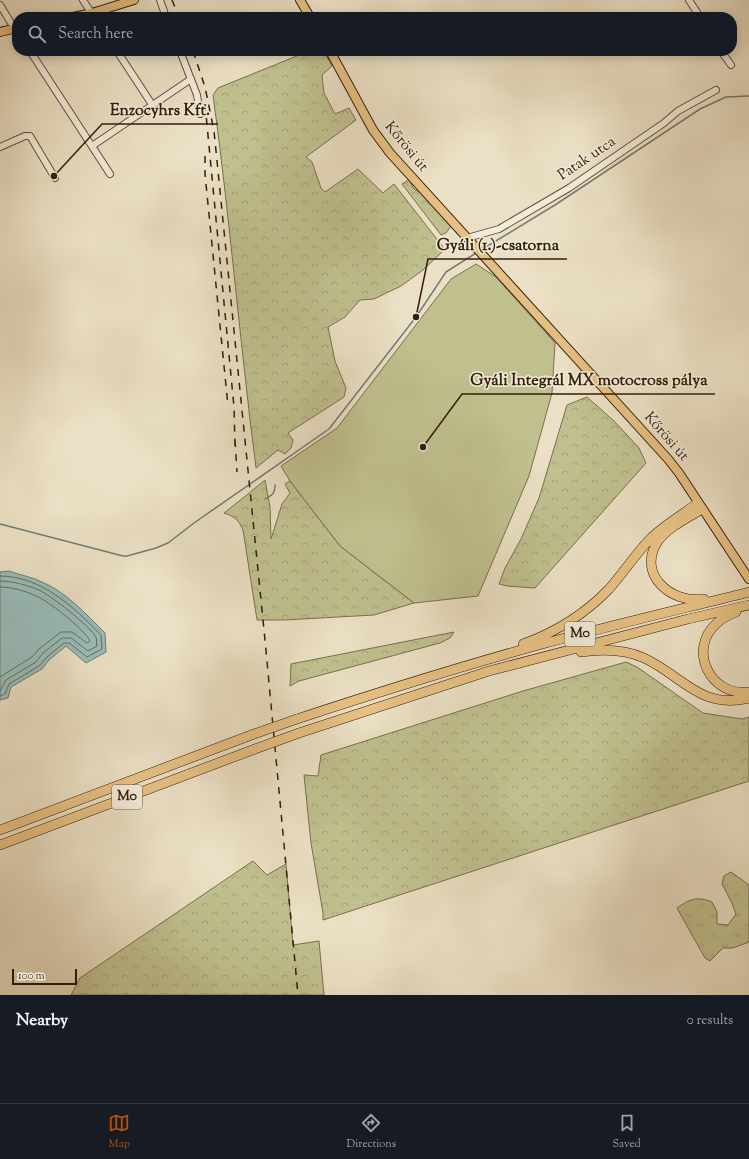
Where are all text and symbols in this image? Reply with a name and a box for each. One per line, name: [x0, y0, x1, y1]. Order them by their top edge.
search box: [12, 12, 737, 56]
icon: search: [26, 23, 48, 45]
text: Search here: [58, 24, 133, 45]
callout: Enzocyhrs Kft.: [102, 96, 218, 124]
text: Enzocyhrs Kft.: [110, 100, 210, 123]
street label: Kőrösi út: [379, 117, 433, 177]
street label: Patak utca: [554, 132, 620, 186]
callout: Gyáli (1.)-csatorna: [428, 231, 567, 259]
text: Gyáli (1.)-csatorna: [437, 235, 560, 258]
callout: Gyáli Integrál MX motocross pálya: [462, 366, 715, 394]
text: Gyáli Integrál MX motocross pálya: [470, 370, 708, 393]
street label: Kőrösi út: [639, 408, 693, 466]
road number: M0: [565, 622, 595, 646]
road number: M0: [112, 785, 142, 809]
scale bar: [12, 967, 77, 986]
text: 100 m: [18, 968, 45, 984]
text: Nearby: [16, 1009, 68, 1033]
text: 0 results: [687, 1012, 733, 1030]
tab: Map: [108, 1112, 130, 1152]
tab: Directions: [347, 1112, 396, 1152]
tab: Saved: [613, 1112, 641, 1152]

